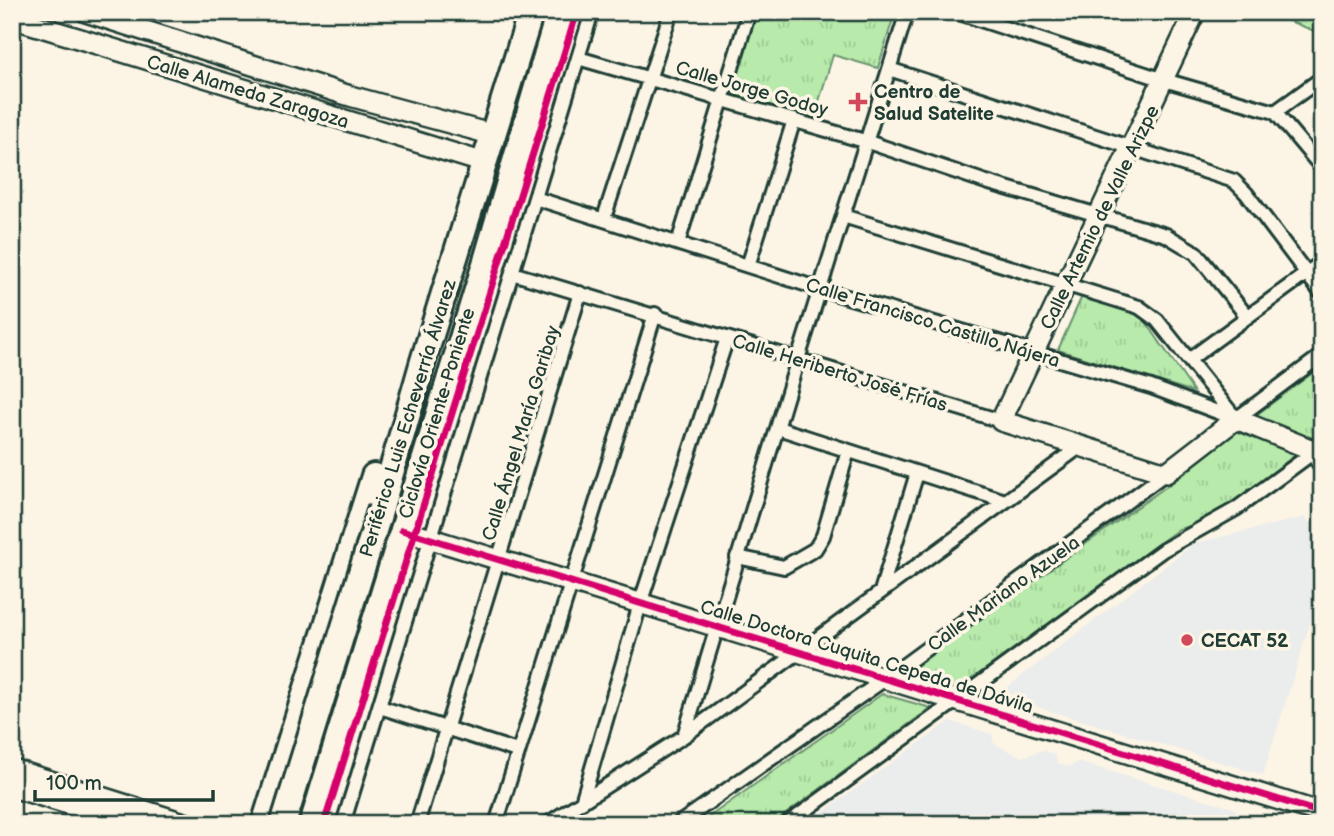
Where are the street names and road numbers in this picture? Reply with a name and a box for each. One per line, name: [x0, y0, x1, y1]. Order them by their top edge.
street label: Calle Alameda Zaragoza: [144, 51, 351, 134]
street label: Calle Jorge Godoy: [673, 57, 831, 122]
street label: Calle Artemio de Valle Arizpe: [1036, 102, 1165, 334]
street label: Calle Francisco Castillo Nájera: [803, 274, 1062, 373]
street label: Periférico Luis Echeverría Álvarez: [354, 276, 462, 560]
street label: Ciclovía Oriente-Poniente: [394, 305, 480, 522]
street label: Calle Ángel María Garibay: [477, 322, 565, 544]
street label: Calle Heriberto José Frías: [729, 330, 950, 417]
street label: Calle Mariano Azuela: [923, 531, 1084, 657]
street label: Calle Doctora Cuquita Cepeda de Dávila: [697, 596, 1036, 719]

